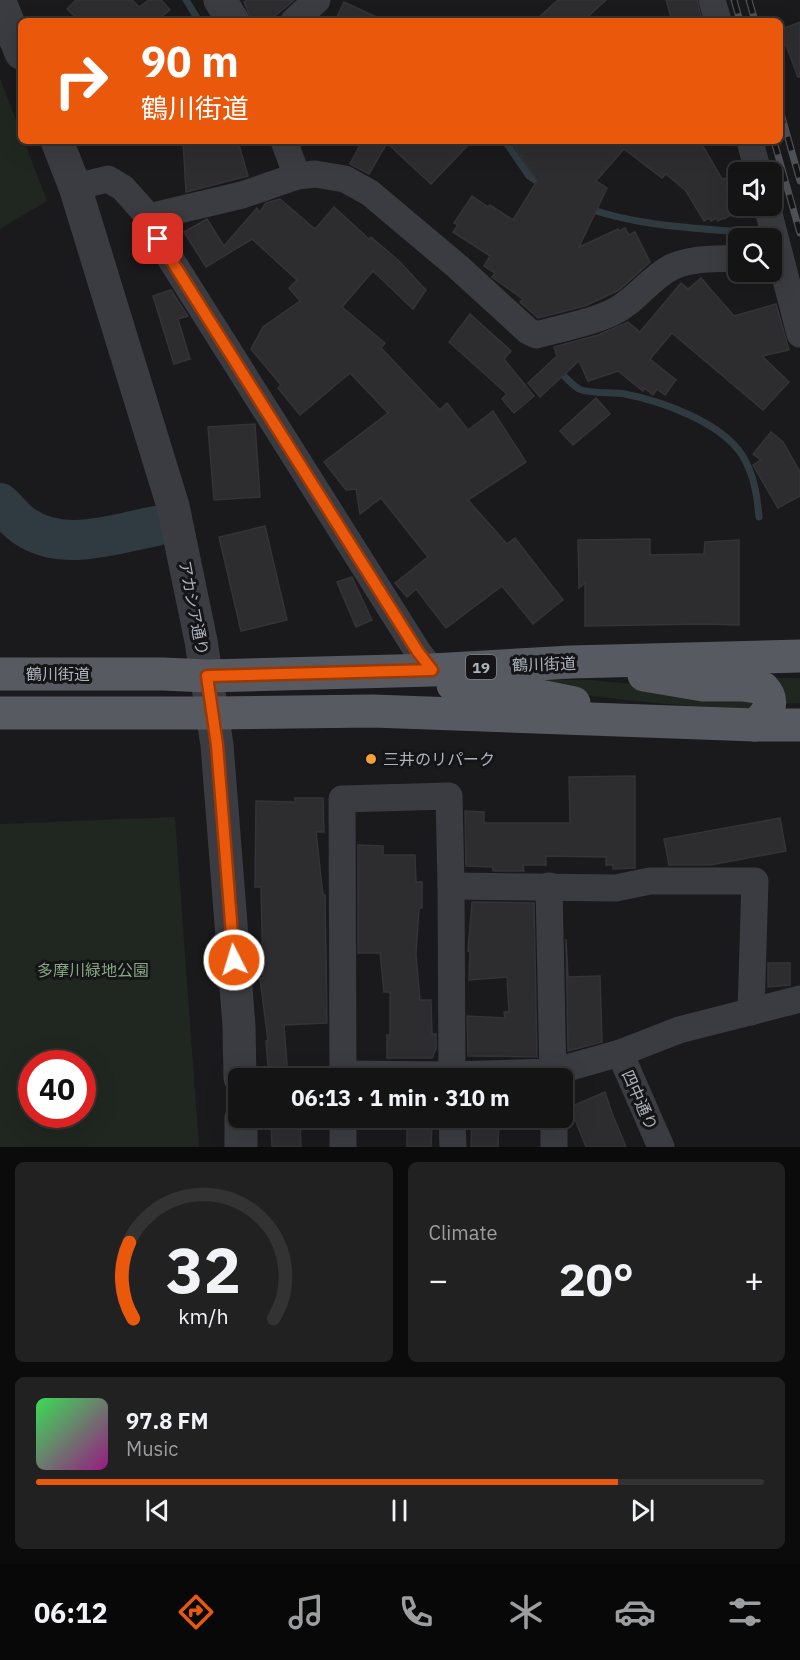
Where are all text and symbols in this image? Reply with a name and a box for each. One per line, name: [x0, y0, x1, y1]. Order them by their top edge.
text: 90 m: [141, 34, 239, 89]
icon: right: [42, 42, 120, 120]
text: 鶴川街道: [141, 90, 249, 125]
map controls: [728, 162, 782, 282]
button: sound: [728, 162, 782, 216]
pin: [132, 213, 183, 264]
icon: arrive: [141, 222, 174, 255]
button: search: [728, 228, 782, 282]
street label: アカシア通り: [175, 559, 213, 657]
street label: 鶴川街道: [512, 653, 576, 675]
road number: 19: [466, 655, 496, 679]
street label: 鶴川街道: [26, 664, 90, 684]
place label: 三井のリパーク: [383, 749, 495, 769]
marker: 三井のリパーク: [364, 752, 378, 766]
position arrow: [202, 928, 266, 992]
park label: 多摩川緑地公園: [37, 960, 149, 980]
speed limit sign: 40: [18, 1050, 96, 1128]
street label: 四中通り: [618, 1067, 662, 1133]
text: 06:13 · 1 min · 310 m: [291, 1083, 510, 1112]
text: Climate: [429, 1219, 497, 1246]
text: 32: [166, 1229, 241, 1310]
text: 20°: [559, 1250, 634, 1308]
text: −: [429, 1258, 448, 1301]
text: +: [744, 1258, 764, 1301]
text: km/h: [179, 1302, 229, 1330]
text: 97.8 FM: [126, 1406, 209, 1435]
text: Music: [126, 1435, 178, 1462]
icon: previous: [141, 1494, 174, 1527]
icon: pause: [383, 1494, 416, 1527]
icon: next: [626, 1494, 659, 1527]
icon: directions: [175, 1591, 217, 1633]
icon: music: [285, 1591, 327, 1633]
icon: phone: [395, 1591, 437, 1633]
icon: climate: [505, 1591, 547, 1633]
icon: car: [614, 1591, 656, 1633]
icon: filters: [724, 1591, 766, 1633]
text: 06:12: [34, 1595, 108, 1630]

